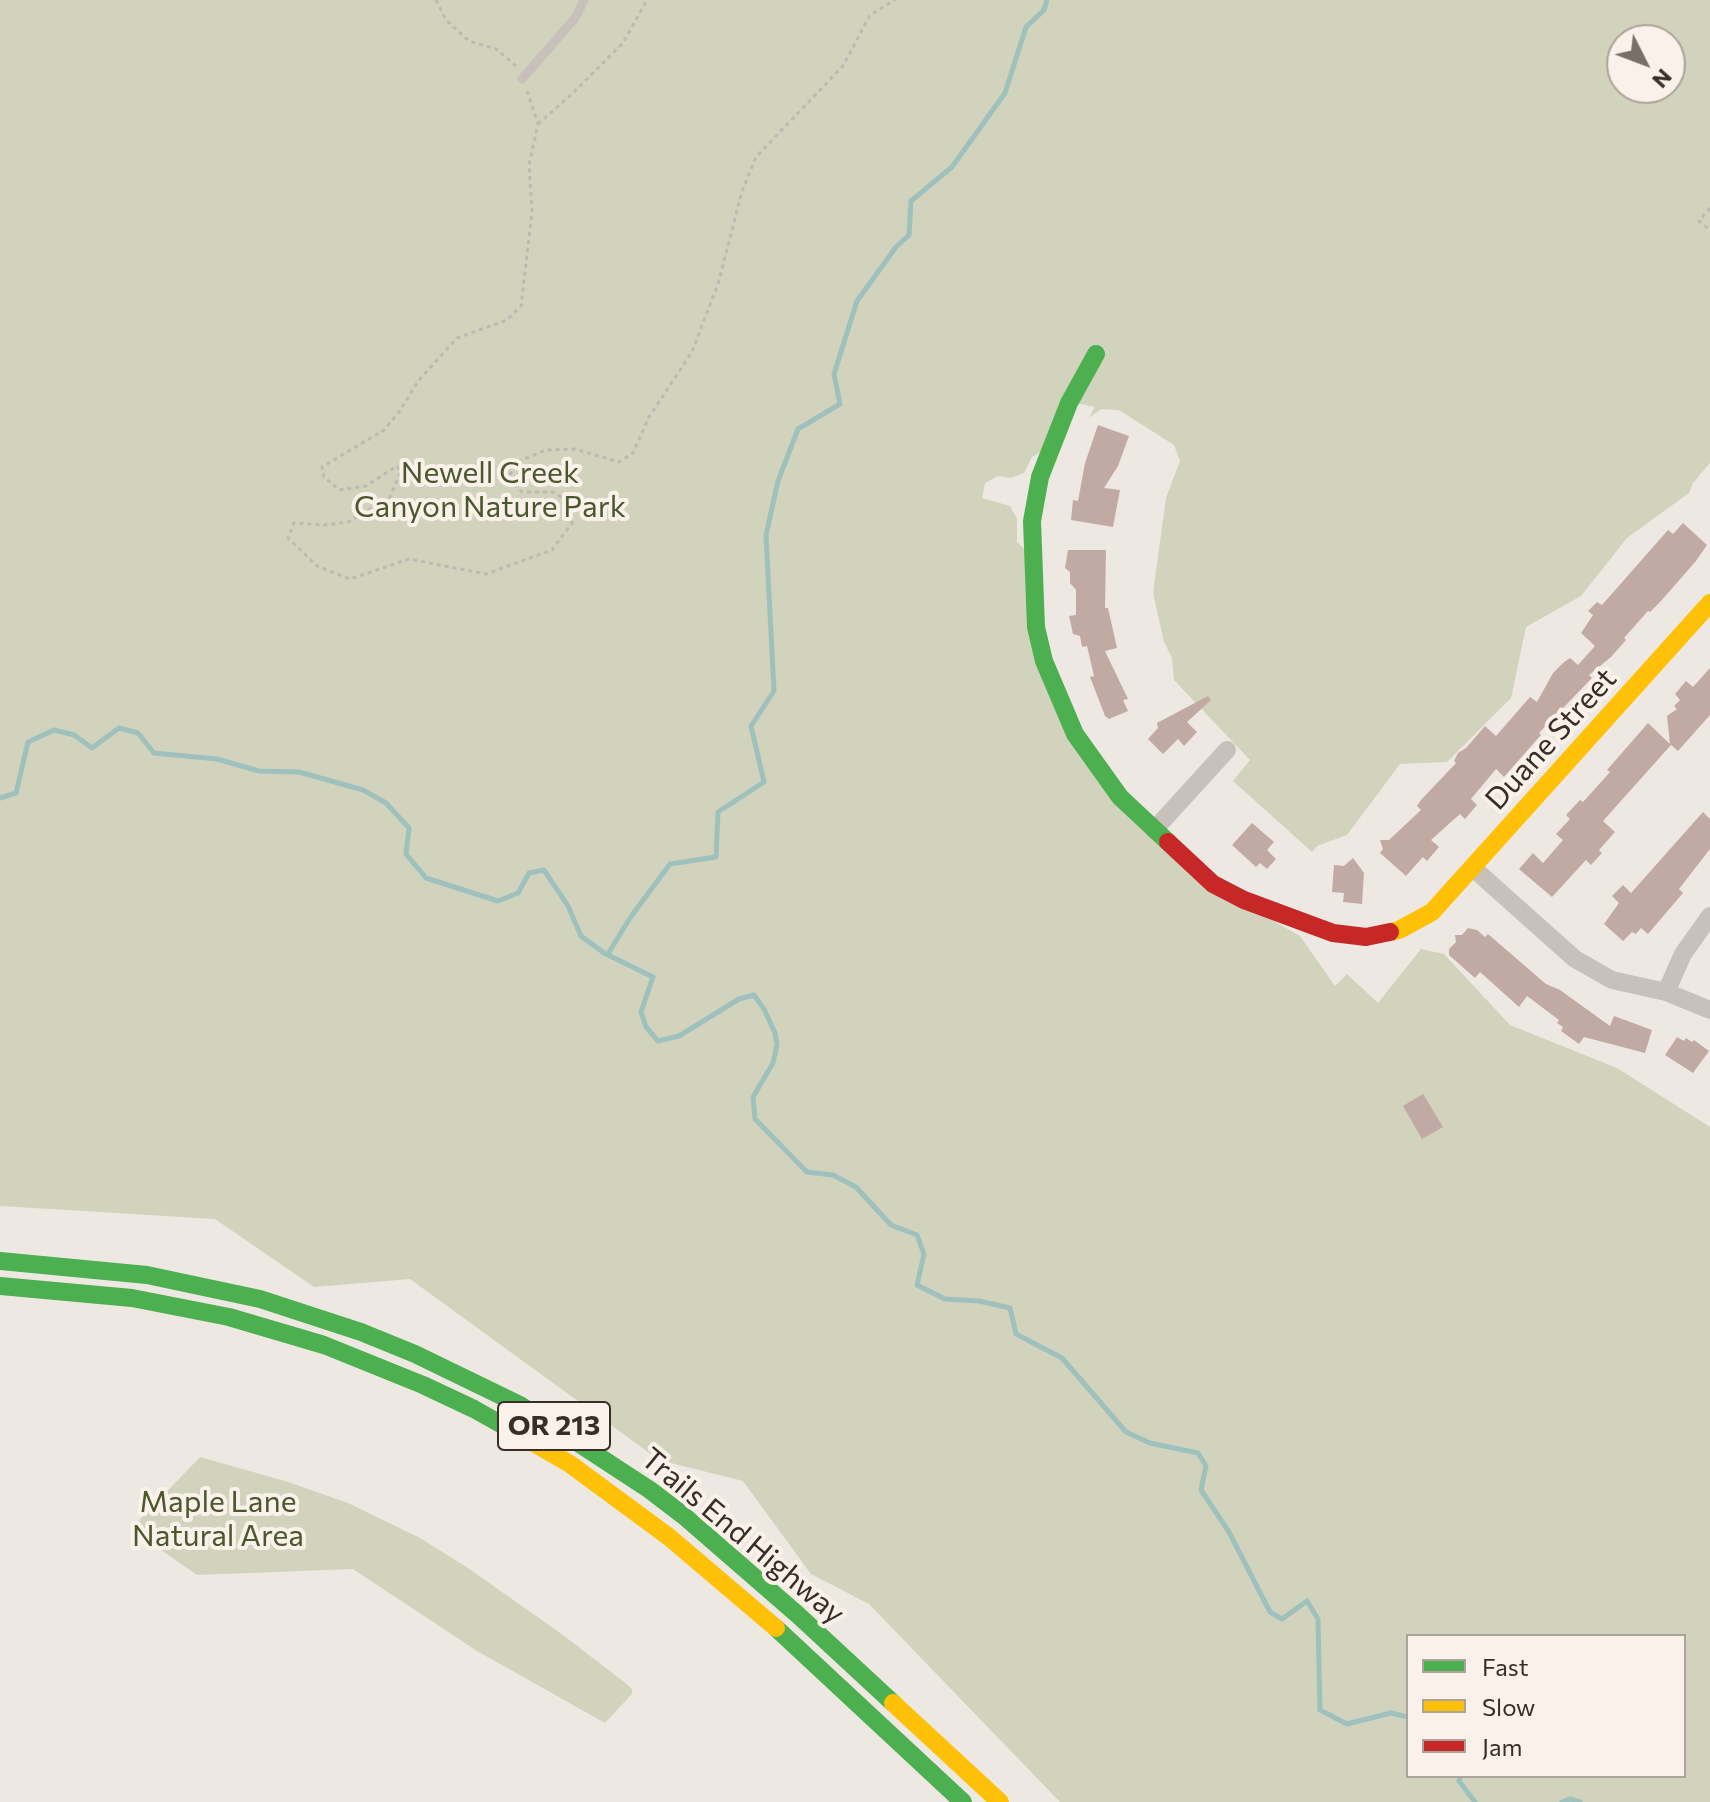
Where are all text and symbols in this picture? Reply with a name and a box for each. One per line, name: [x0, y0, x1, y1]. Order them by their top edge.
north arrow: [1606, 24, 1686, 104]
text: N: [1647, 64, 1678, 94]
park label: Newell Creek Canyon Nature Park: [354, 455, 626, 526]
street label: Duane Street: [1478, 661, 1624, 817]
road number: OR 213: [498, 1402, 610, 1450]
street label: Trails End Highway: [634, 1440, 852, 1632]
park label: Maple Lane Natural Area: [132, 1484, 304, 1554]
legend: [1406, 1634, 1686, 1778]
text: Fast: [1482, 1652, 1529, 1681]
text: Slow: [1482, 1692, 1535, 1721]
text: Jam: [1482, 1732, 1522, 1761]

